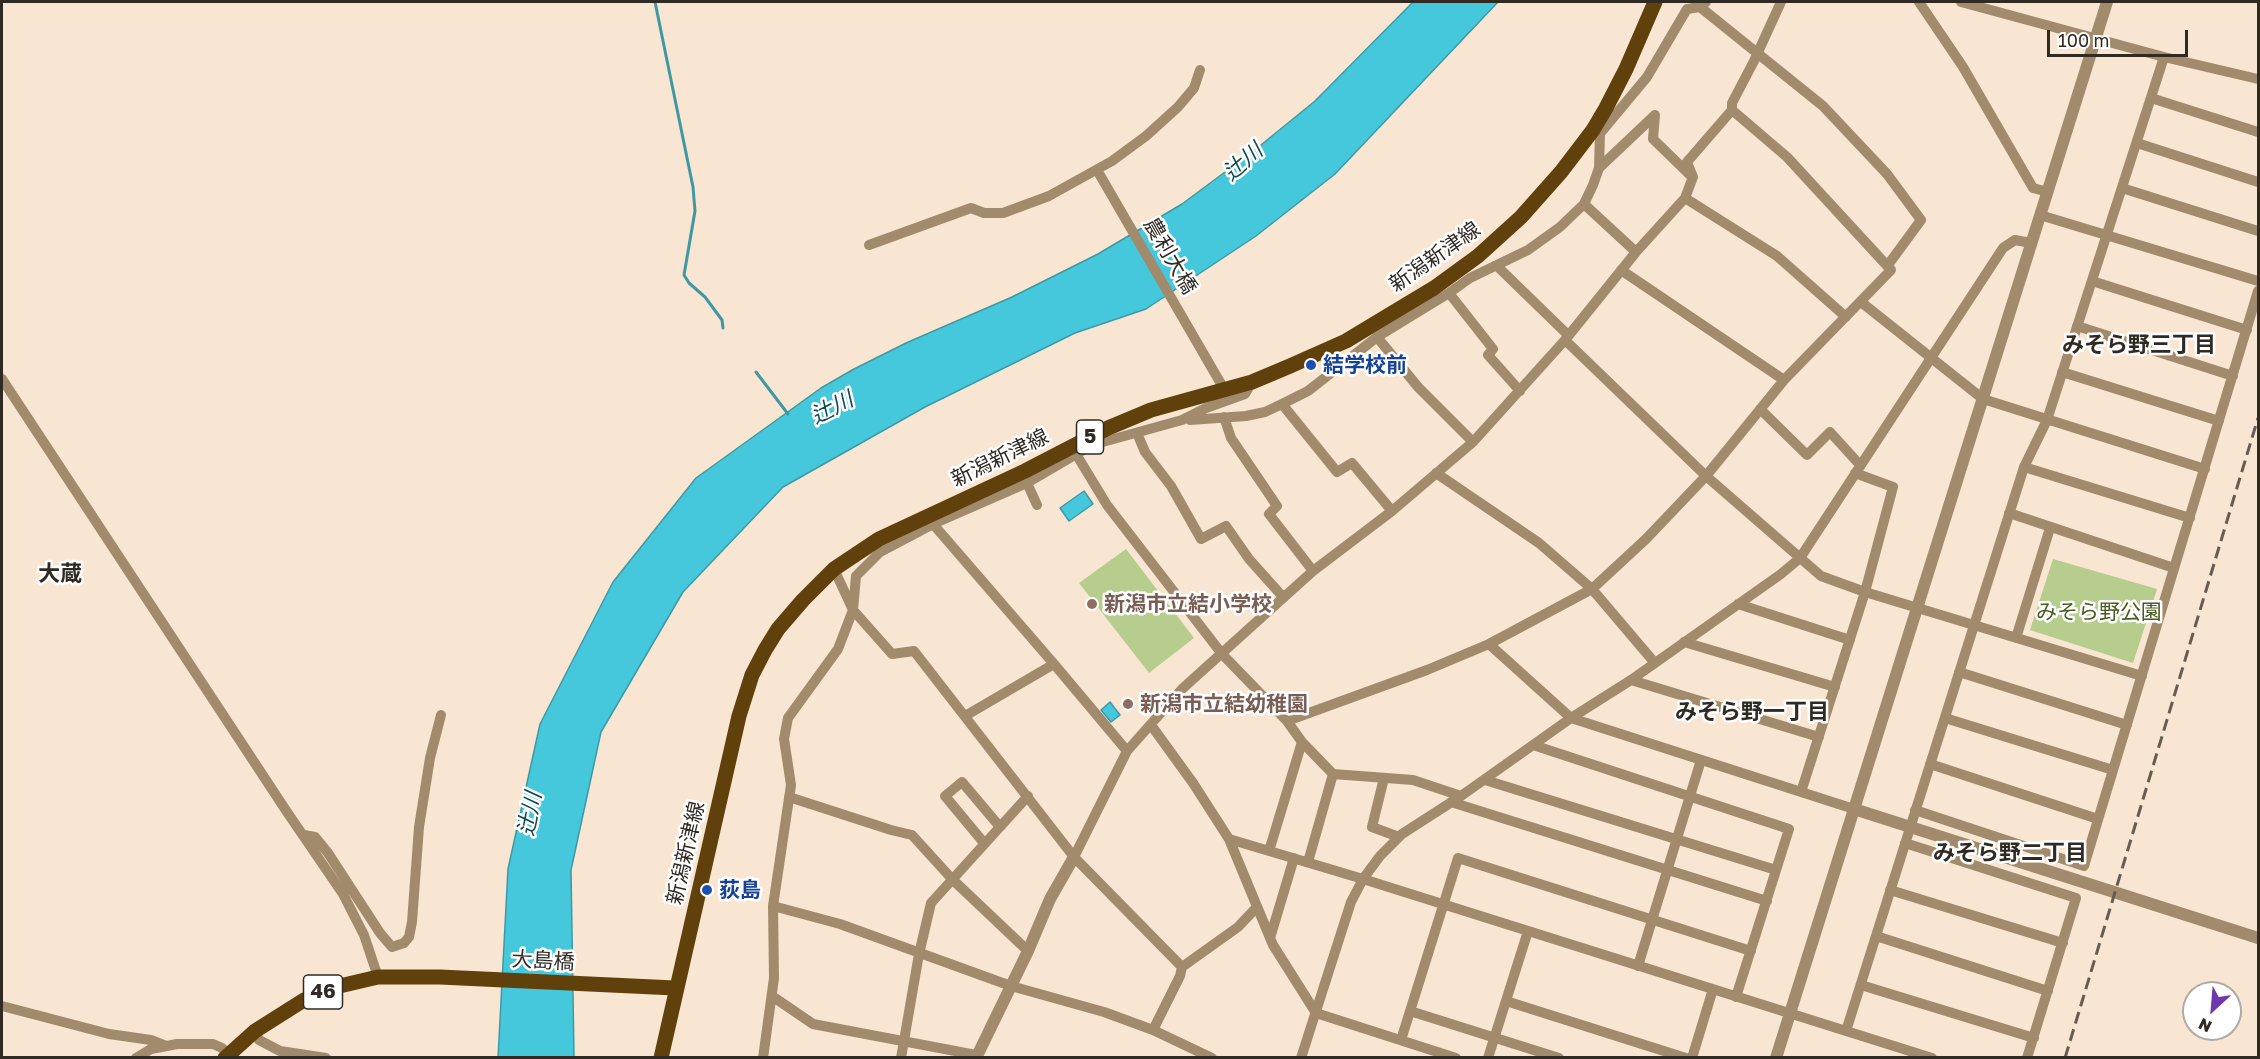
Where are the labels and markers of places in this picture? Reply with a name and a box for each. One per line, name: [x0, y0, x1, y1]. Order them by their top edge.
place label: 結学校前: [1323, 352, 1407, 378]
marker: 結学校前: [1304, 358, 1318, 372]
place label: 新潟市立結小学校: [1104, 591, 1272, 617]
marker: 新潟市立結小学校: [1085, 597, 1099, 611]
place label: 新潟市立結幼稚園: [1140, 691, 1308, 717]
marker: 新潟市立結幼稚園: [1121, 697, 1135, 711]
place label: 荻島: [719, 877, 761, 903]
marker: 荻島: [700, 883, 714, 897]

